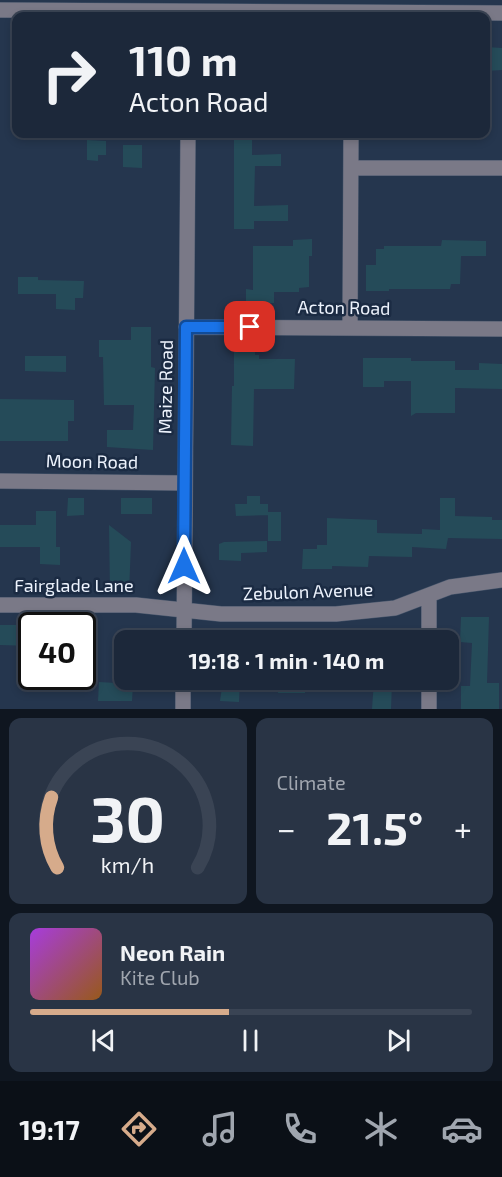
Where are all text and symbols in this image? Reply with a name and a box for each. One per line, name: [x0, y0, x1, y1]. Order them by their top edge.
text: 110 m: [129, 34, 238, 84]
icon: right: [30, 36, 108, 114]
text: Acton Road: [129, 85, 269, 117]
street label: Acton Road: [297, 295, 391, 319]
pin: [224, 301, 275, 352]
icon: arrive: [233, 310, 266, 343]
street label: Maize Road: [153, 340, 177, 434]
street label: Moon Road: [46, 449, 138, 473]
position arrow: [152, 534, 216, 598]
street label: Fairglade Lane: [14, 574, 134, 596]
street label: Zebulon Avenue: [242, 578, 373, 604]
speed limit sign: 40: [18, 612, 96, 690]
text: 19:18 · 1 min · 140 m: [189, 647, 384, 673]
text: Climate: [277, 770, 346, 794]
text: 30: [90, 780, 165, 855]
text: 21.5°: [326, 800, 423, 854]
text: −: [277, 808, 296, 848]
text: +: [454, 808, 472, 848]
text: km/h: [101, 852, 154, 877]
text: Neon Rain: [120, 939, 225, 965]
text: Kite Club: [120, 965, 200, 989]
icon: previous: [87, 1024, 120, 1057]
icon: pause: [234, 1024, 267, 1057]
icon: next: [382, 1024, 415, 1057]
icon: directions: [118, 1108, 160, 1150]
icon: music: [199, 1108, 241, 1150]
icon: phone: [279, 1108, 321, 1150]
icon: climate: [360, 1108, 402, 1150]
icon: car: [441, 1108, 483, 1150]
text: 19:17: [19, 1113, 80, 1145]

